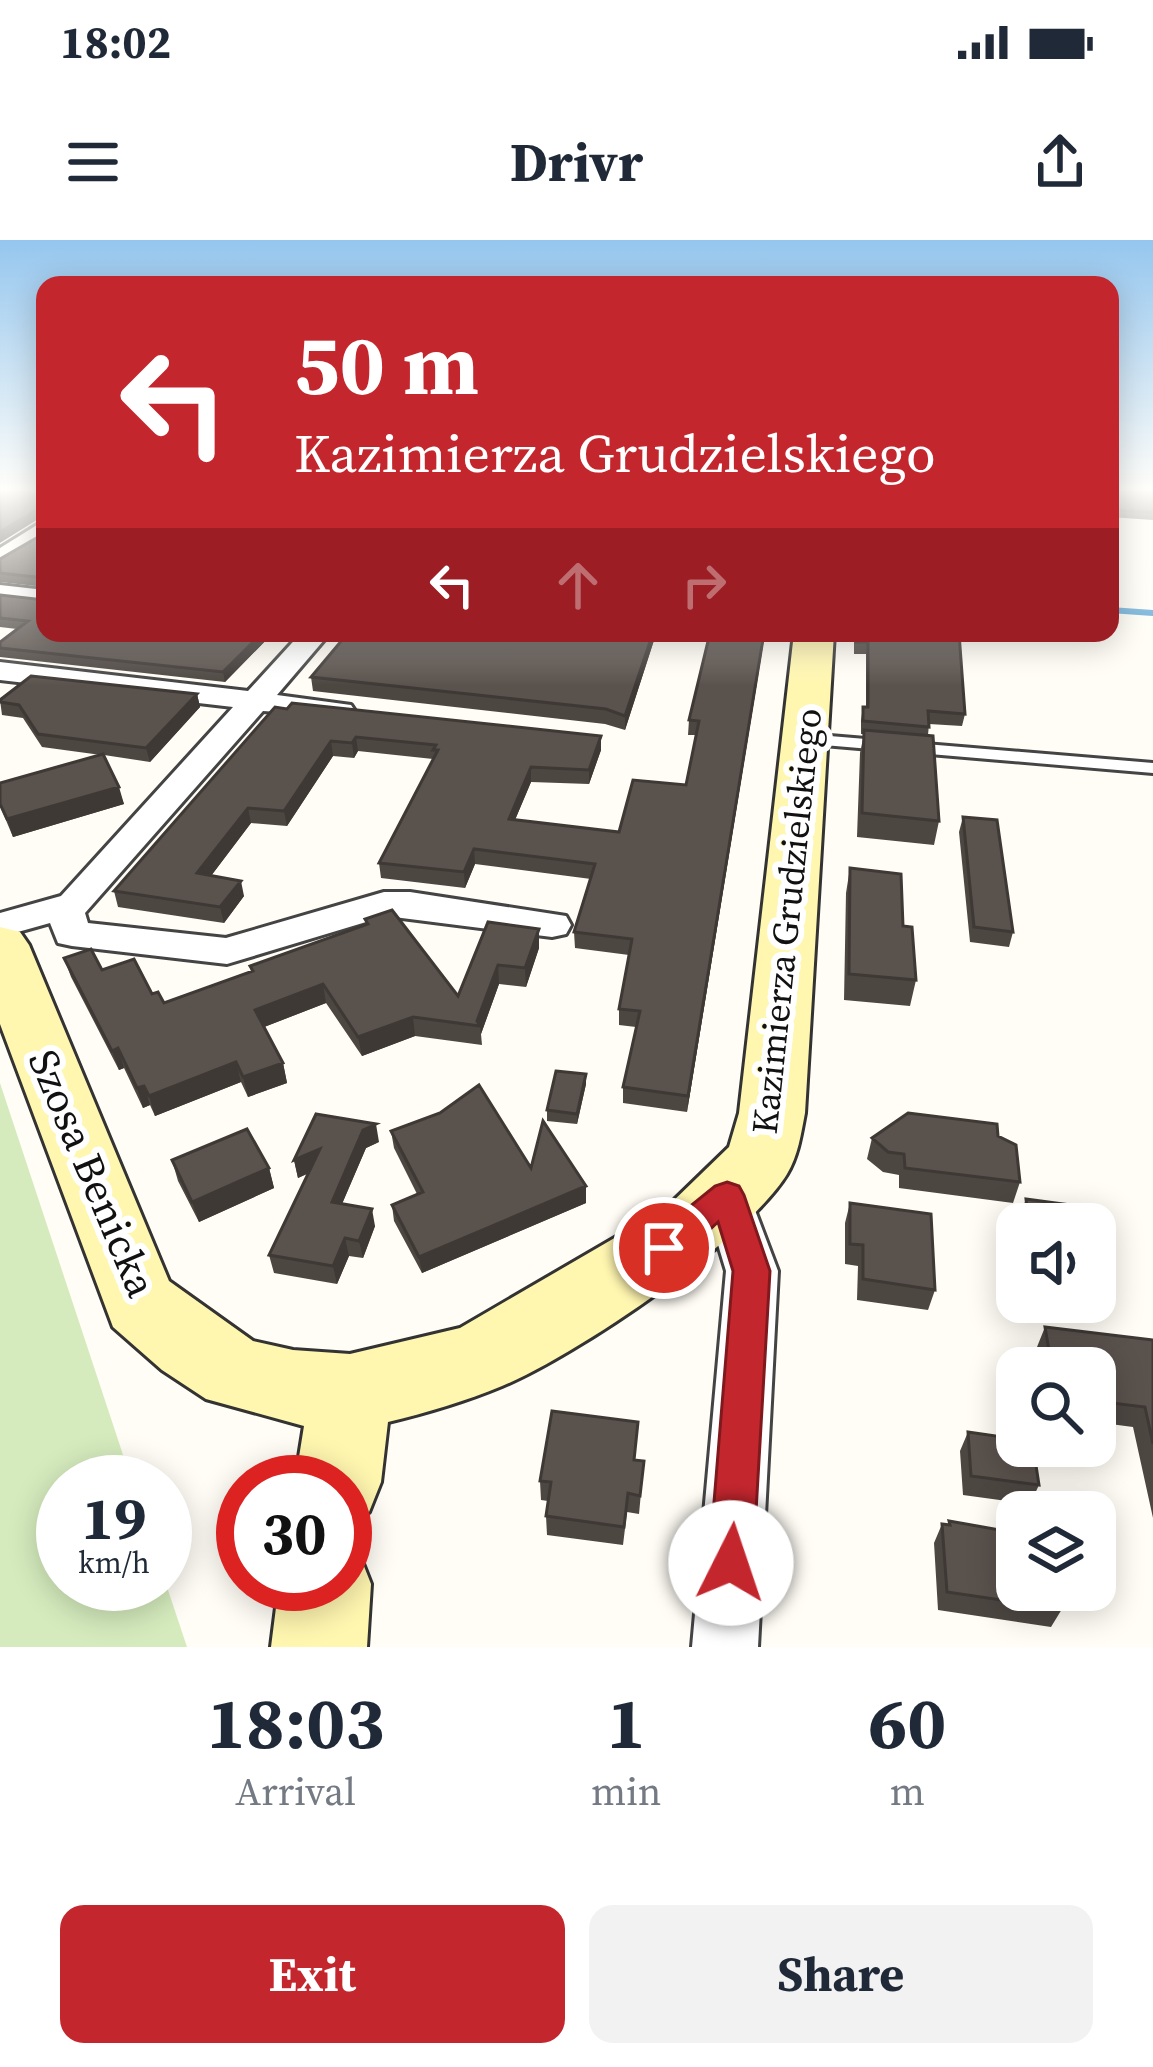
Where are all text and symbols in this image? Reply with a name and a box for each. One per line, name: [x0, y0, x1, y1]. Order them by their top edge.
text: 18:02: [60, 11, 171, 73]
text: Drivr: [510, 125, 643, 199]
icon: menu: [60, 129, 126, 195]
icon: share: [1027, 129, 1093, 195]
text: 50 m: [294, 307, 479, 422]
icon: left: [96, 324, 252, 480]
text: Kazimierza Grudzielskiego: [294, 416, 936, 490]
icon: left: [419, 552, 485, 618]
icon: ahead: [545, 552, 611, 618]
icon: right: [671, 552, 737, 618]
street label: Kazimierza Grudzielskiego: [740, 706, 833, 1136]
street label: Szosa Benicka: [15, 1040, 171, 1306]
pin: [613, 1197, 715, 1299]
map controls: [996, 1203, 1116, 1611]
button: sound: [996, 1203, 1116, 1323]
icon: arrive: [631, 1215, 697, 1281]
button: search: [996, 1347, 1116, 1467]
speed limit sign: 30: [216, 1455, 372, 1611]
text: 19: [81, 1477, 147, 1559]
button: layers: [996, 1491, 1116, 1611]
position arrow: [668, 1500, 794, 1626]
text: km/h: [78, 1542, 150, 1583]
text: 18:03: [207, 1673, 384, 1772]
text: 1: [607, 1673, 646, 1772]
text: 60: [868, 1673, 946, 1772]
text: Arrival: [235, 1765, 356, 1818]
text: min: [591, 1765, 662, 1818]
text: m: [890, 1765, 925, 1818]
button: Exit: [60, 1905, 565, 2043]
button: Share: [589, 1905, 1093, 2043]

